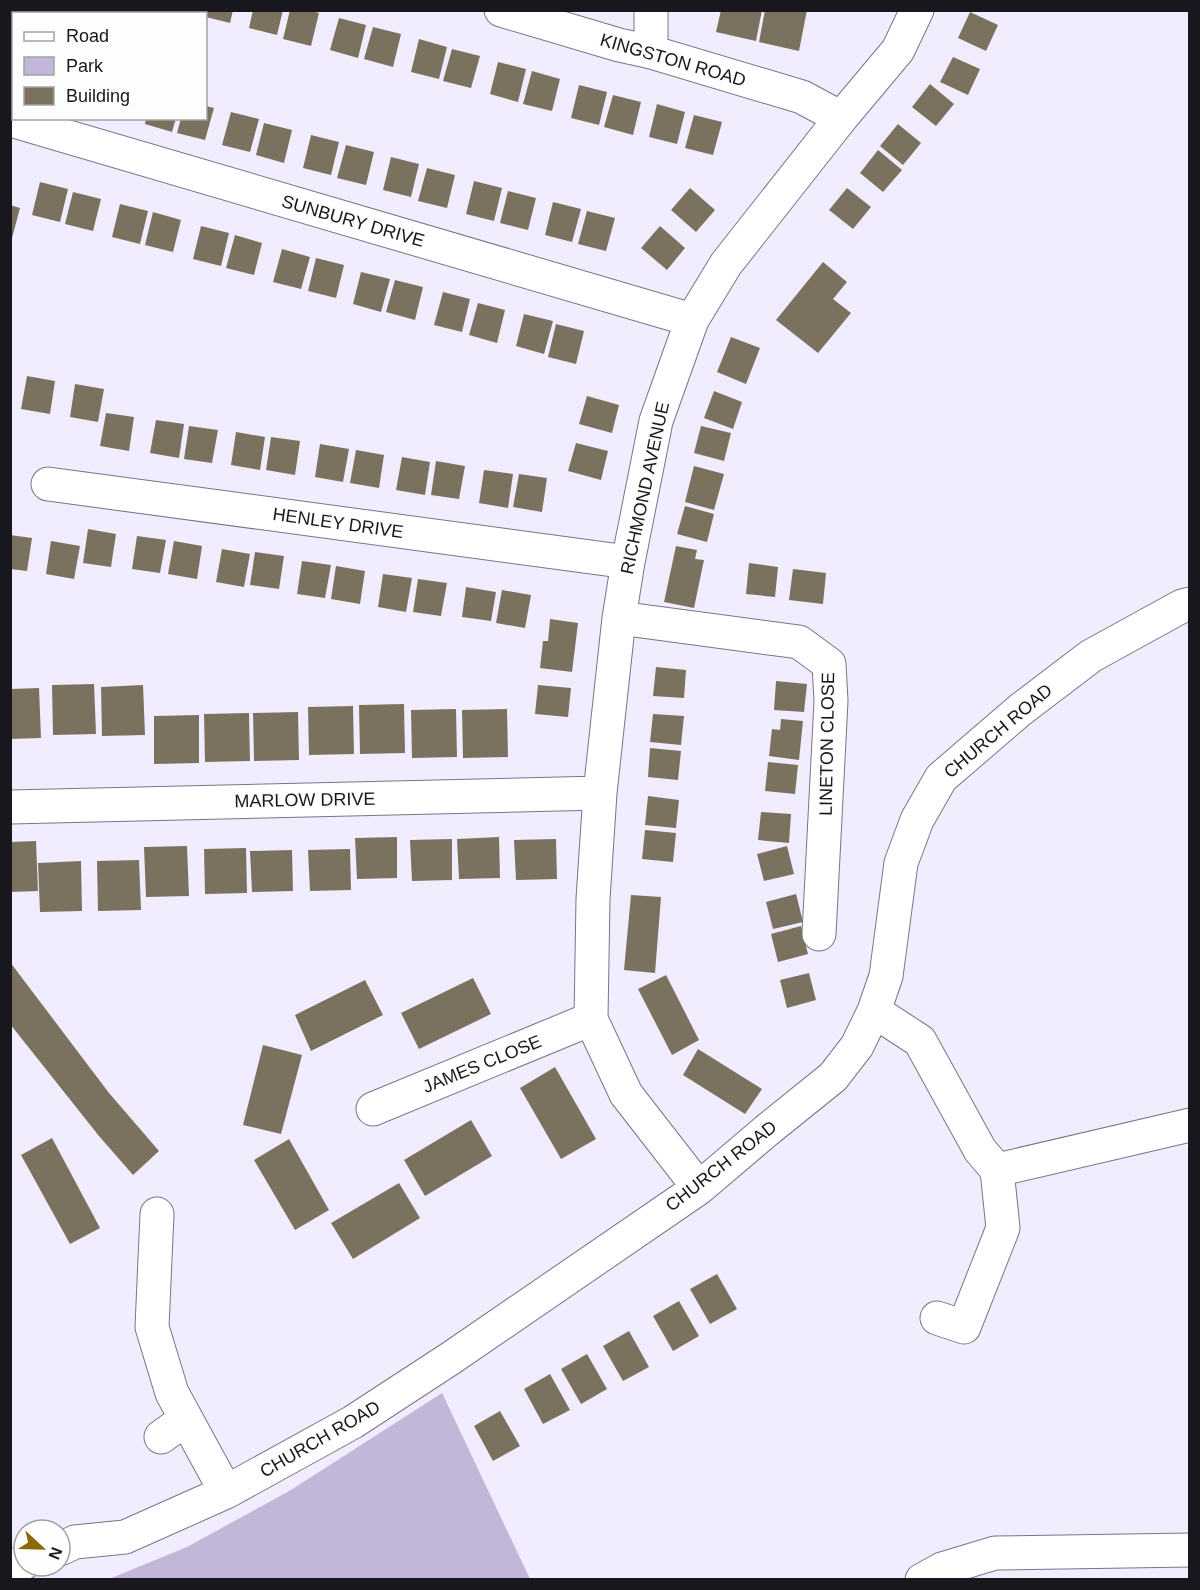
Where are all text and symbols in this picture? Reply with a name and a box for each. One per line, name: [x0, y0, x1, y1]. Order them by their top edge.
legend: [12, 12, 207, 120]
text: Road: [66, 26, 109, 46]
street label: KINGSTON ROAD: [598, 30, 748, 90]
text: Park: [66, 56, 104, 76]
text: Building: [66, 86, 130, 106]
street label: SUNBURY DRIVE: [279, 191, 427, 251]
street label: RICHMOND AVENUE: [617, 400, 673, 576]
street label: HENLEY DRIVE: [271, 504, 405, 542]
street label: LINETON CLOSE: [816, 672, 838, 816]
street label: CHURCH ROAD: [940, 680, 1056, 782]
street label: MARLOW DRIVE: [234, 789, 376, 811]
street label: JAMES CLOSE: [420, 1031, 544, 1097]
street label: CHURCH ROAD: [662, 1117, 780, 1215]
street label: CHURCH ROAD: [257, 1397, 383, 1481]
north arrow: [12, 1518, 72, 1578]
text: N: [45, 1545, 65, 1562]

